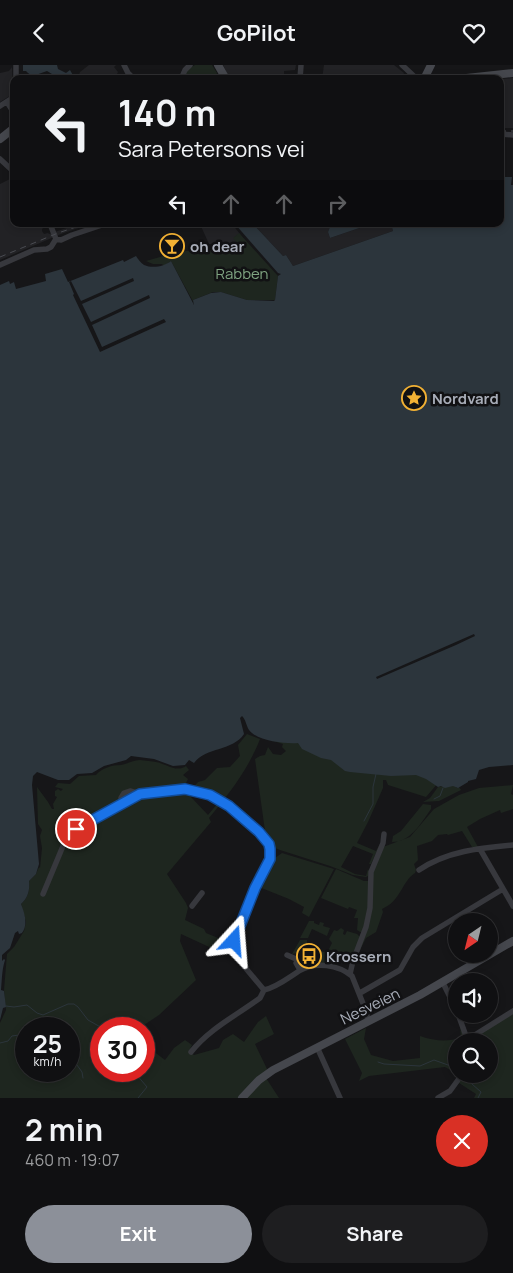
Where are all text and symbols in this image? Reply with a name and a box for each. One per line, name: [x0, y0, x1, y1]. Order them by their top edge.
text: GoPilot: [217, 18, 296, 48]
icon: back: [25, 19, 53, 47]
icon: heart: [460, 19, 488, 47]
text: 140 m: [118, 89, 216, 137]
icon: left: [35, 95, 100, 160]
text: Sara Petersons vei: [118, 134, 305, 164]
icon: left: [164, 190, 192, 218]
icon: ahead: [217, 190, 245, 218]
icon: ahead: [270, 190, 298, 218]
icon: right: [323, 190, 351, 218]
bar icon: oh dear: [159, 233, 185, 259]
place label: oh dear: [190, 236, 244, 257]
park label: Rabben: [215, 263, 269, 284]
place icon: Nordvard: [401, 385, 427, 411]
place label: Nordvard: [432, 388, 499, 409]
pin: [55, 808, 97, 850]
icon: arrive: [62, 815, 90, 843]
north arrow: [448, 913, 498, 963]
map controls: [448, 913, 498, 1083]
position arrow: [207, 914, 259, 966]
bus stop icon: Krossern: [296, 943, 322, 969]
place label: Krossern: [326, 946, 391, 967]
button: sound: [448, 973, 498, 1023]
street label: Nesveien: [337, 983, 403, 1029]
speed limit sign: 30: [90, 1017, 155, 1082]
text: 25: [33, 1026, 62, 1061]
button: search: [448, 1033, 498, 1083]
text: km/h: [34, 1053, 61, 1070]
text: 2 min: [25, 1109, 103, 1150]
button: close: [436, 1115, 488, 1167]
text: 460 m · 19:07: [25, 1149, 120, 1171]
button: Exit: [25, 1205, 252, 1263]
button: Share: [262, 1205, 488, 1263]

